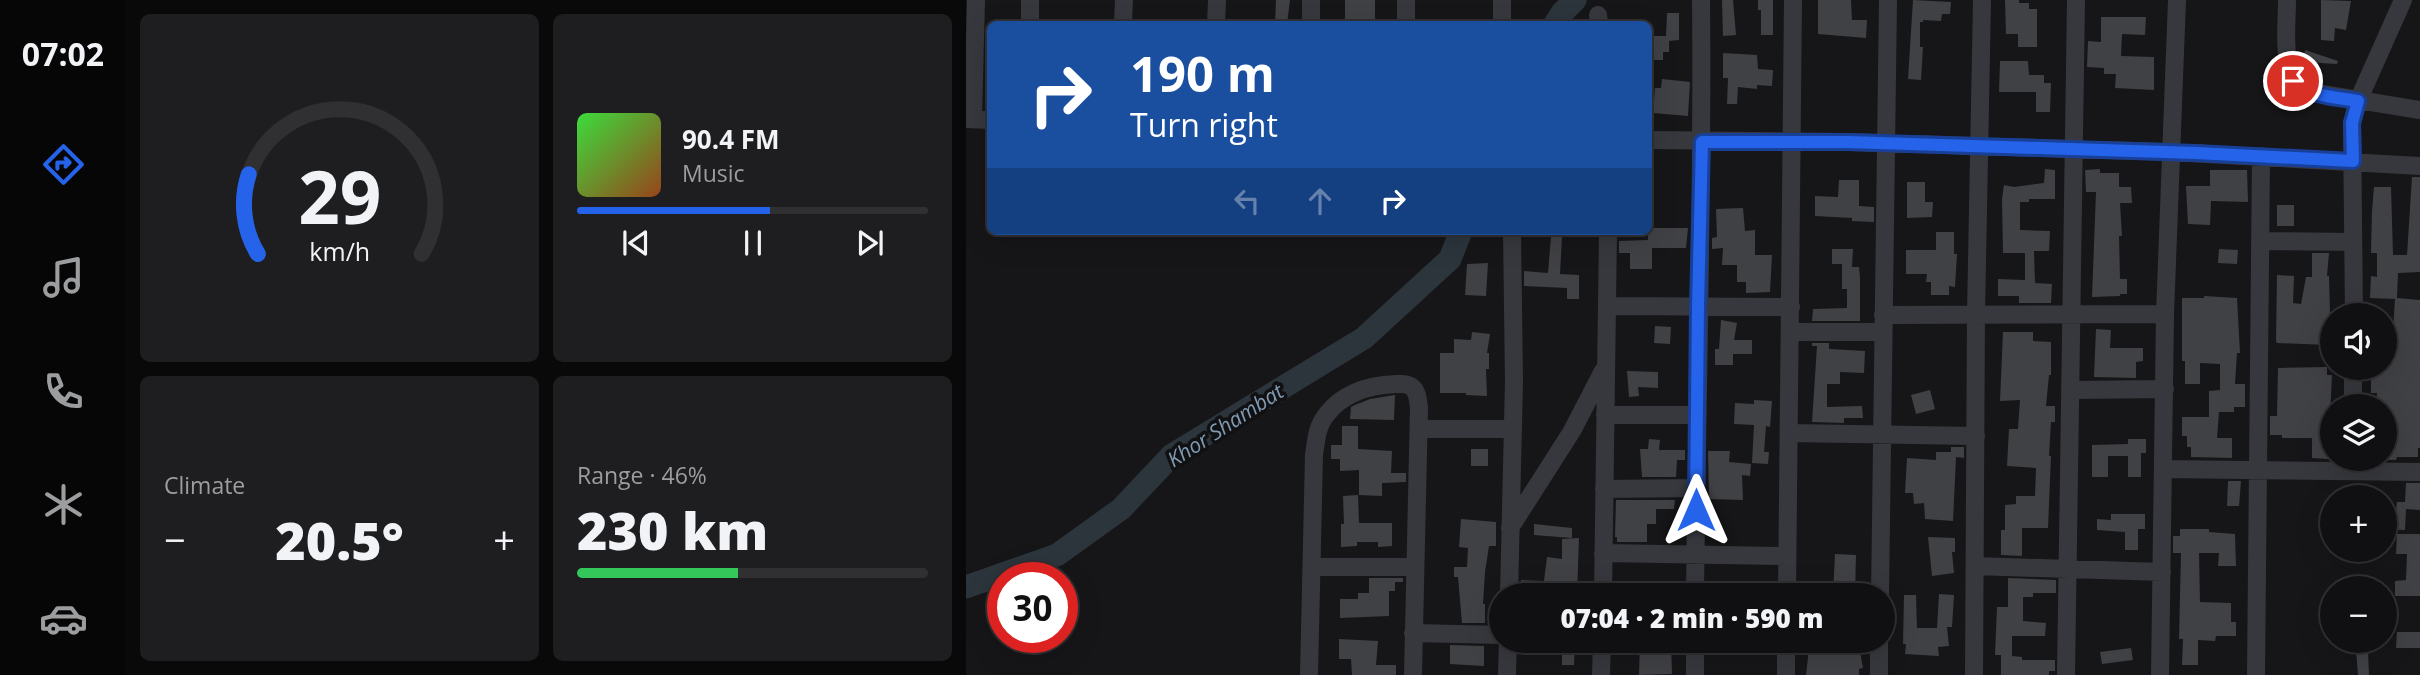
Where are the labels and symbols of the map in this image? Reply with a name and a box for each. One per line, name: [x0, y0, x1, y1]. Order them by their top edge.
pin: [2263, 51, 2323, 111]
water label: Khor Shambat: [1162, 376, 1289, 473]
position arrow: [1659, 473, 1733, 547]
speed limit sign: 30: [987, 562, 1078, 653]

